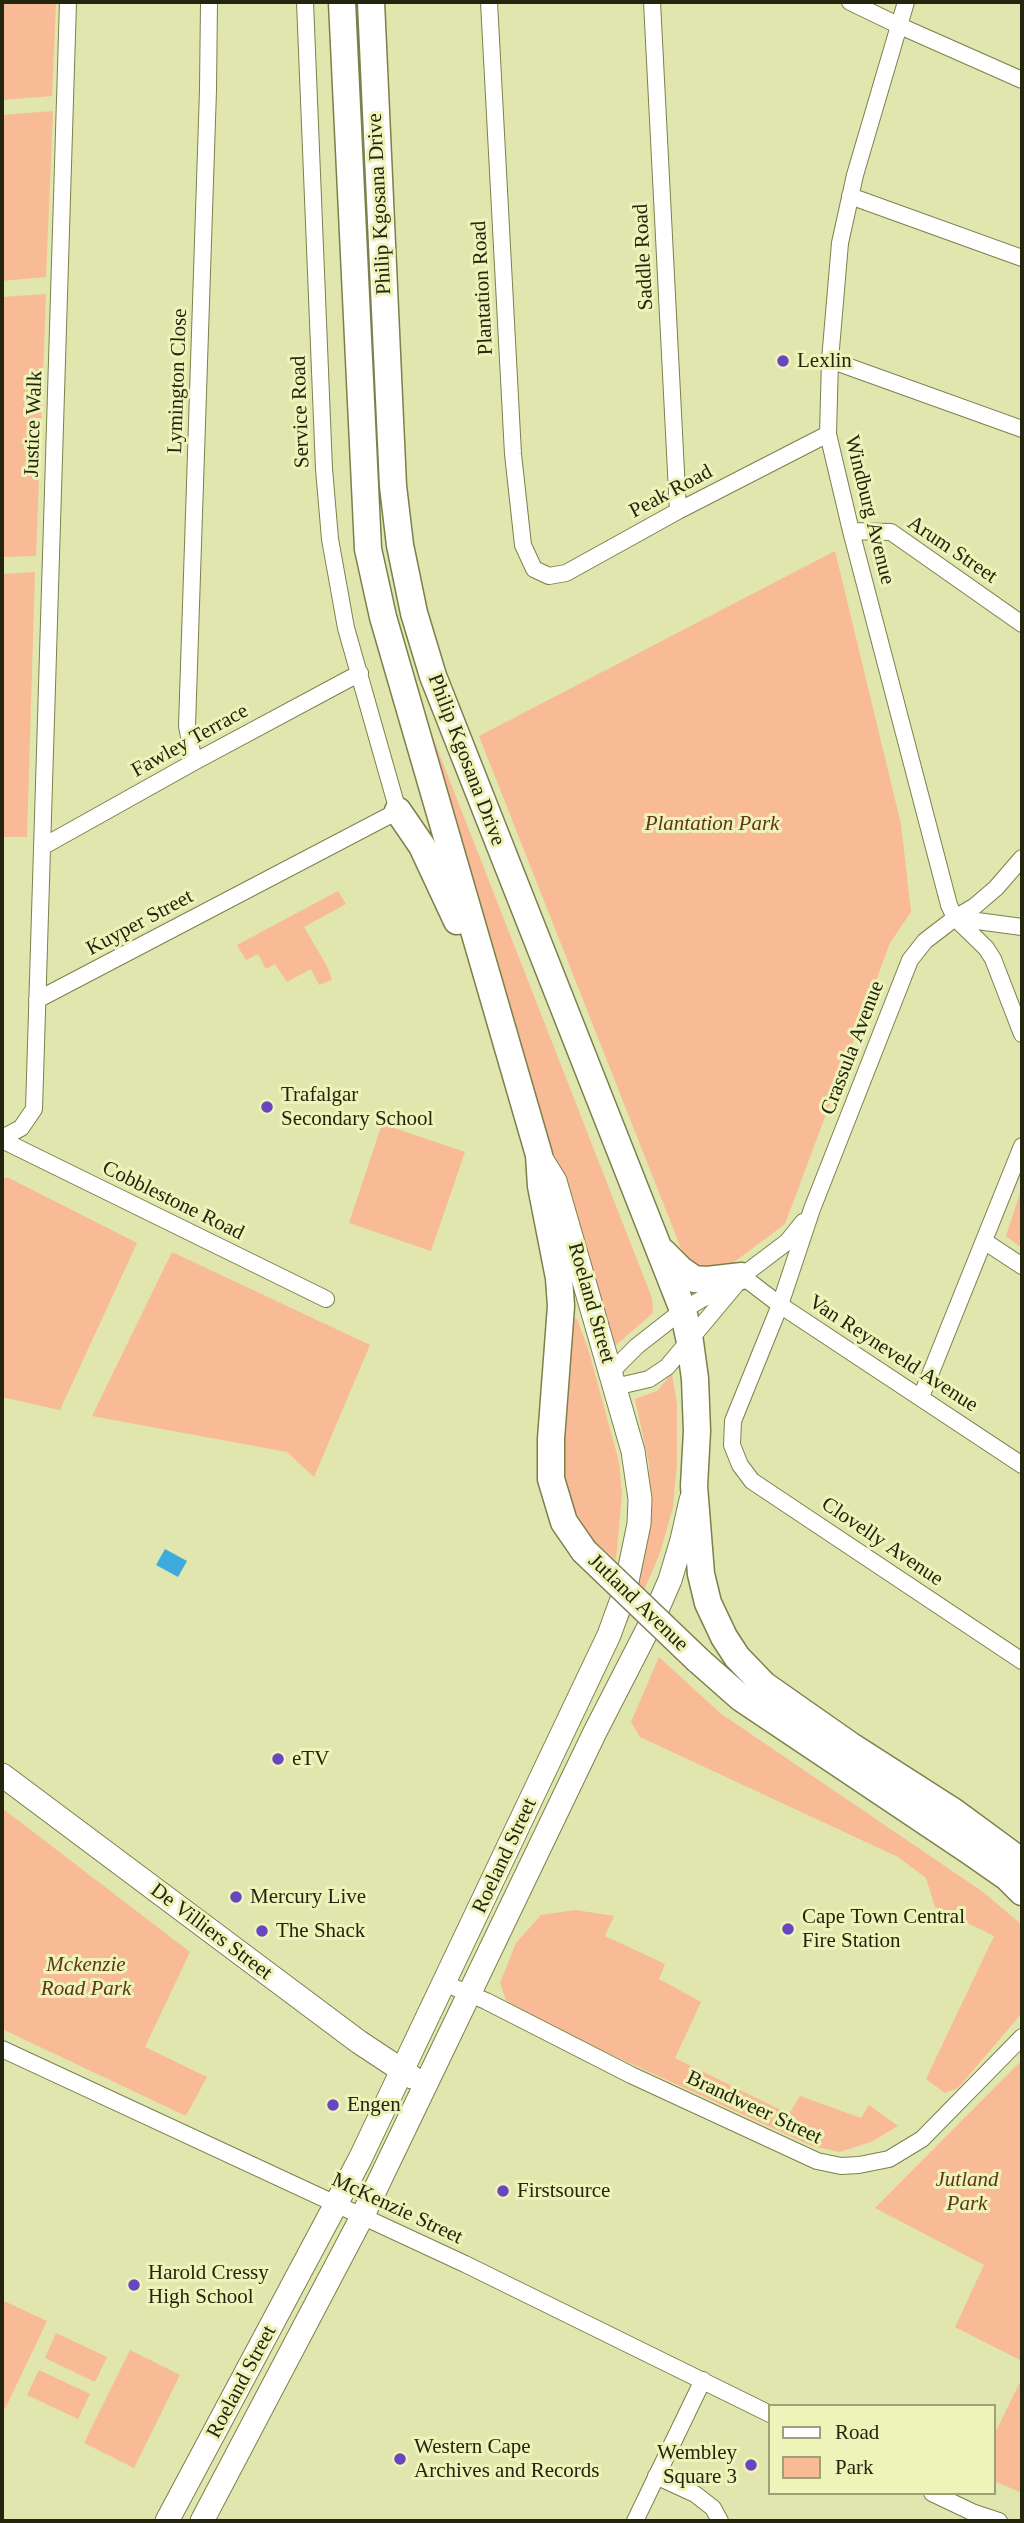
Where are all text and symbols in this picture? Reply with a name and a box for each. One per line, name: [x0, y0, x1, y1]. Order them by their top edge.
street label: Philip Kgosana Drive: [363, 112, 397, 296]
street label: Saddle Road: [629, 203, 659, 311]
street label: Plantation Road: [467, 220, 499, 356]
street label: Lymington Close: [163, 308, 193, 454]
place label: Lexlin: [797, 348, 852, 374]
marker: Lexlin: [775, 353, 791, 369]
street label: Service Road: [286, 355, 316, 469]
street label: Justice Walk: [20, 370, 48, 478]
street label: Windburg Avenue: [838, 433, 900, 587]
street label: Peak Road: [625, 460, 717, 524]
street label: Arum Street: [902, 511, 1002, 589]
street label: Philip Kgosana Drive: [422, 671, 510, 849]
street label: Fawley Terrace: [127, 699, 253, 783]
park label: Plantation Park: [645, 811, 779, 837]
street label: Kuyper Street: [82, 884, 198, 962]
street label: Crassula Avenue: [816, 978, 890, 1118]
place label: Trafalgar Secondary School: [281, 1082, 433, 1132]
marker: Trafalgar Secondary School: [259, 1099, 275, 1115]
street label: Cobblestone Road: [98, 1156, 248, 1246]
street label: Roeland Street: [562, 1240, 620, 1366]
street label: Van Reyneveld Avenue: [804, 1290, 982, 1418]
street label: Clovelly Avenue: [816, 1492, 948, 1592]
street label: Jutland Avenue: [583, 1549, 693, 1657]
place label: eTV: [292, 1746, 329, 1772]
marker: eTV: [270, 1751, 286, 1767]
street label: Roeland Street: [467, 1794, 543, 1918]
street label: De Villiers Street: [145, 1878, 277, 1986]
place label: Mercury Live: [250, 1884, 366, 1910]
marker: Mercury Live: [228, 1889, 244, 1905]
place label: Cape Town Central Fire Station: [802, 1904, 965, 1954]
place label: The Shack: [276, 1918, 365, 1944]
marker: Cape Town Central Fire Station: [780, 1921, 796, 1937]
marker: The Shack: [254, 1923, 270, 1939]
park label: Mckenzie Road Park: [41, 1952, 131, 2002]
street label: Brandweer Street: [682, 2066, 826, 2150]
place label: Engen: [347, 2092, 401, 2118]
marker: Engen: [325, 2097, 341, 2113]
park label: Jutland Park: [936, 2167, 998, 2217]
street label: McKenzie Street: [327, 2168, 467, 2250]
place label: Firstsource: [517, 2178, 610, 2204]
marker: Firstsource: [495, 2183, 511, 2199]
place label: Harold Cressy High School: [148, 2260, 269, 2310]
marker: Harold Cressy High School: [126, 2277, 142, 2293]
street label: Roeland Street: [202, 2321, 282, 2443]
legend: [768, 2404, 996, 2495]
text: Road: [835, 2420, 879, 2444]
place label: Western Cape Archives and Records: [414, 2434, 599, 2484]
place label: Wembley Square 3: [657, 2440, 737, 2490]
marker: Western Cape Archives and Records: [392, 2451, 408, 2467]
text: Park: [835, 2455, 874, 2479]
marker: Wembley Square 3: [743, 2457, 759, 2473]

